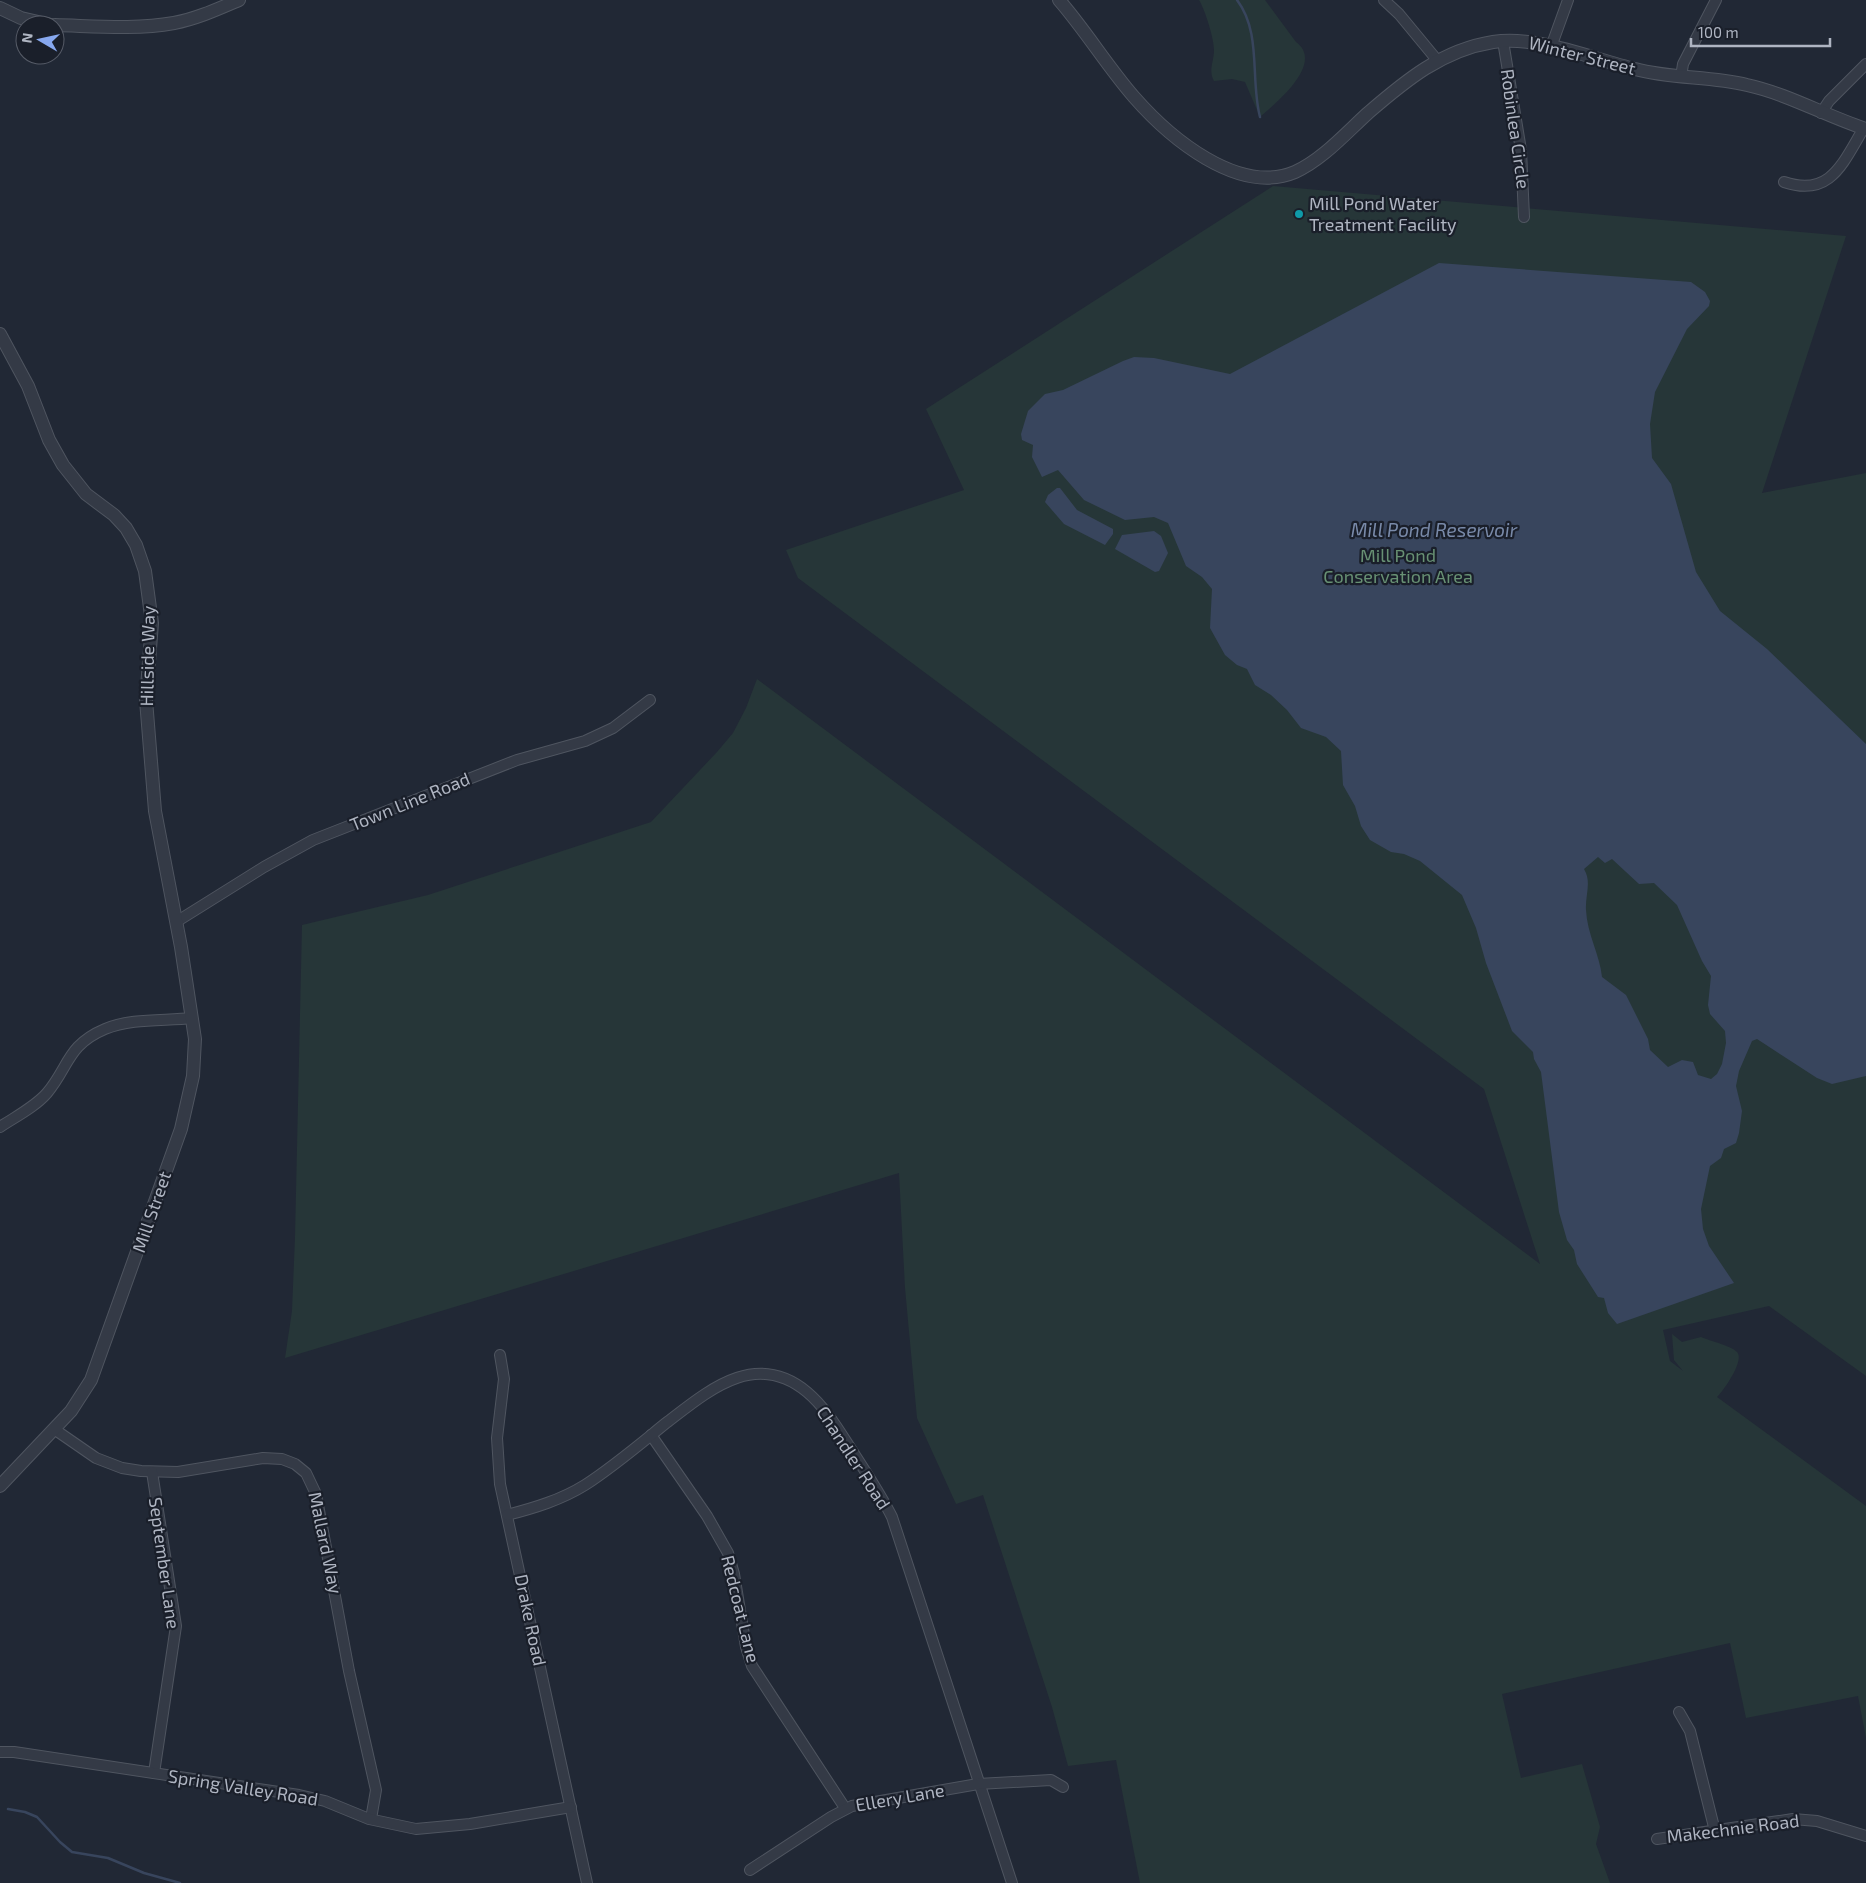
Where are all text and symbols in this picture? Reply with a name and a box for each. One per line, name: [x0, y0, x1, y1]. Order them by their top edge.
north arrow: [15, 15, 65, 65]
scale bar: [1691, 15, 1830, 47]
text: 100 m: [1698, 23, 1739, 41]
street label: Winter Street: [1527, 31, 1638, 79]
text: N: [17, 32, 36, 44]
street label: Robinlea Circle: [1497, 67, 1535, 190]
place label: Mill Pond Water Treatment Facility: [1309, 192, 1457, 235]
marker: Mill Pond Water Treatment Facility: [1293, 208, 1305, 220]
water label: Mill Pond Reservoir: [1351, 518, 1518, 541]
park label: Mill Pond Conservation Area: [1323, 544, 1473, 587]
street label: Hillside Way: [135, 605, 159, 707]
street label: Town Line Road: [347, 767, 473, 835]
street label: Mill Street: [127, 1168, 175, 1255]
street label: Chandler Road: [812, 1402, 895, 1513]
street label: Mallard Way: [304, 1490, 348, 1596]
street label: September Lane: [145, 1496, 185, 1630]
street label: Redcoat Lane: [717, 1553, 765, 1665]
street label: Drake Road: [511, 1572, 551, 1668]
street label: Spring Valley Road: [167, 1764, 320, 1810]
street label: Ellery Lane: [854, 1778, 946, 1816]
street label: Makechnie Road: [1665, 1809, 1800, 1847]

